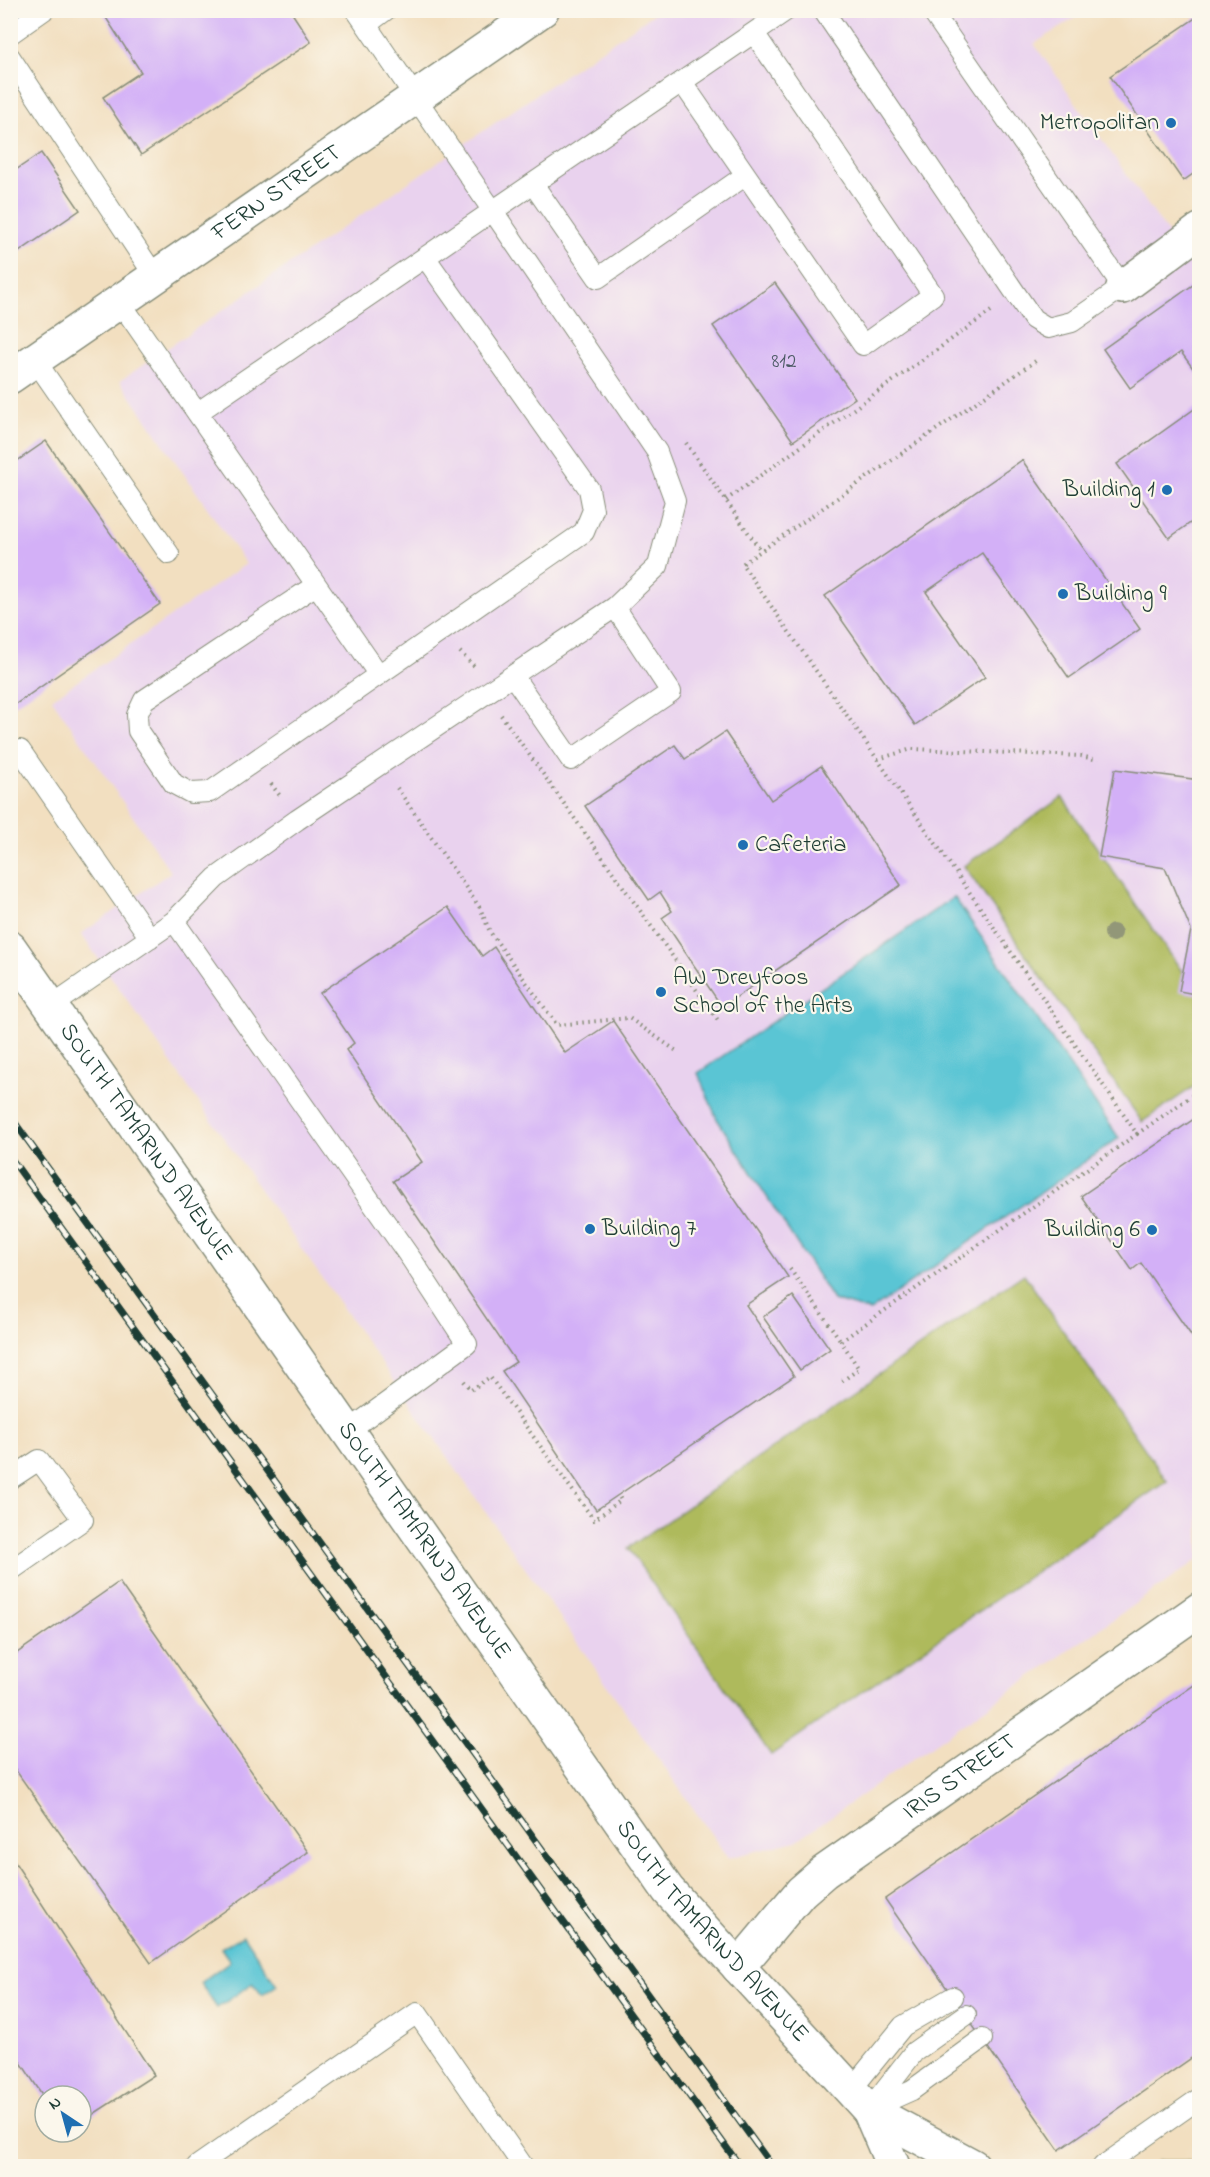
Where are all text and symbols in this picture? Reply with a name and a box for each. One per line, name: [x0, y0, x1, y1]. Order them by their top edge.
place label: Metropolitan: [1040, 106, 1159, 141]
marker: Metropolitan: [1164, 116, 1178, 130]
street label: FERN STREET: [204, 136, 349, 251]
house number: 812: [772, 347, 797, 377]
place label: Building 1: [1062, 473, 1155, 508]
marker: Building 1: [1160, 483, 1174, 497]
place label: Building 9: [1074, 577, 1168, 612]
marker: Building 9: [1056, 587, 1070, 601]
place label: Cafeteria: [755, 828, 847, 863]
marker: Cafeteria: [736, 838, 750, 852]
place label: AW Dreyfoos School of the Arts: [673, 961, 853, 1024]
marker: AW Dreyfoos School of the Arts: [654, 985, 668, 999]
street label: SOUTH TAMARIND AVENUE: [50, 1016, 241, 1268]
place label: Building 7: [601, 1212, 697, 1247]
place label: Building 6: [1044, 1213, 1140, 1248]
marker: Building 7: [583, 1222, 597, 1236]
marker: Building 6: [1145, 1223, 1159, 1237]
street label: SOUTH TAMARIND AVENUE: [329, 1415, 519, 1667]
street label: IRIS STREET: [896, 1725, 1024, 1829]
street label: SOUTH TAMARIND AVENUE: [607, 1813, 817, 2051]
north arrow: [33, 2084, 93, 2144]
text: N: [44, 2090, 67, 2116]

